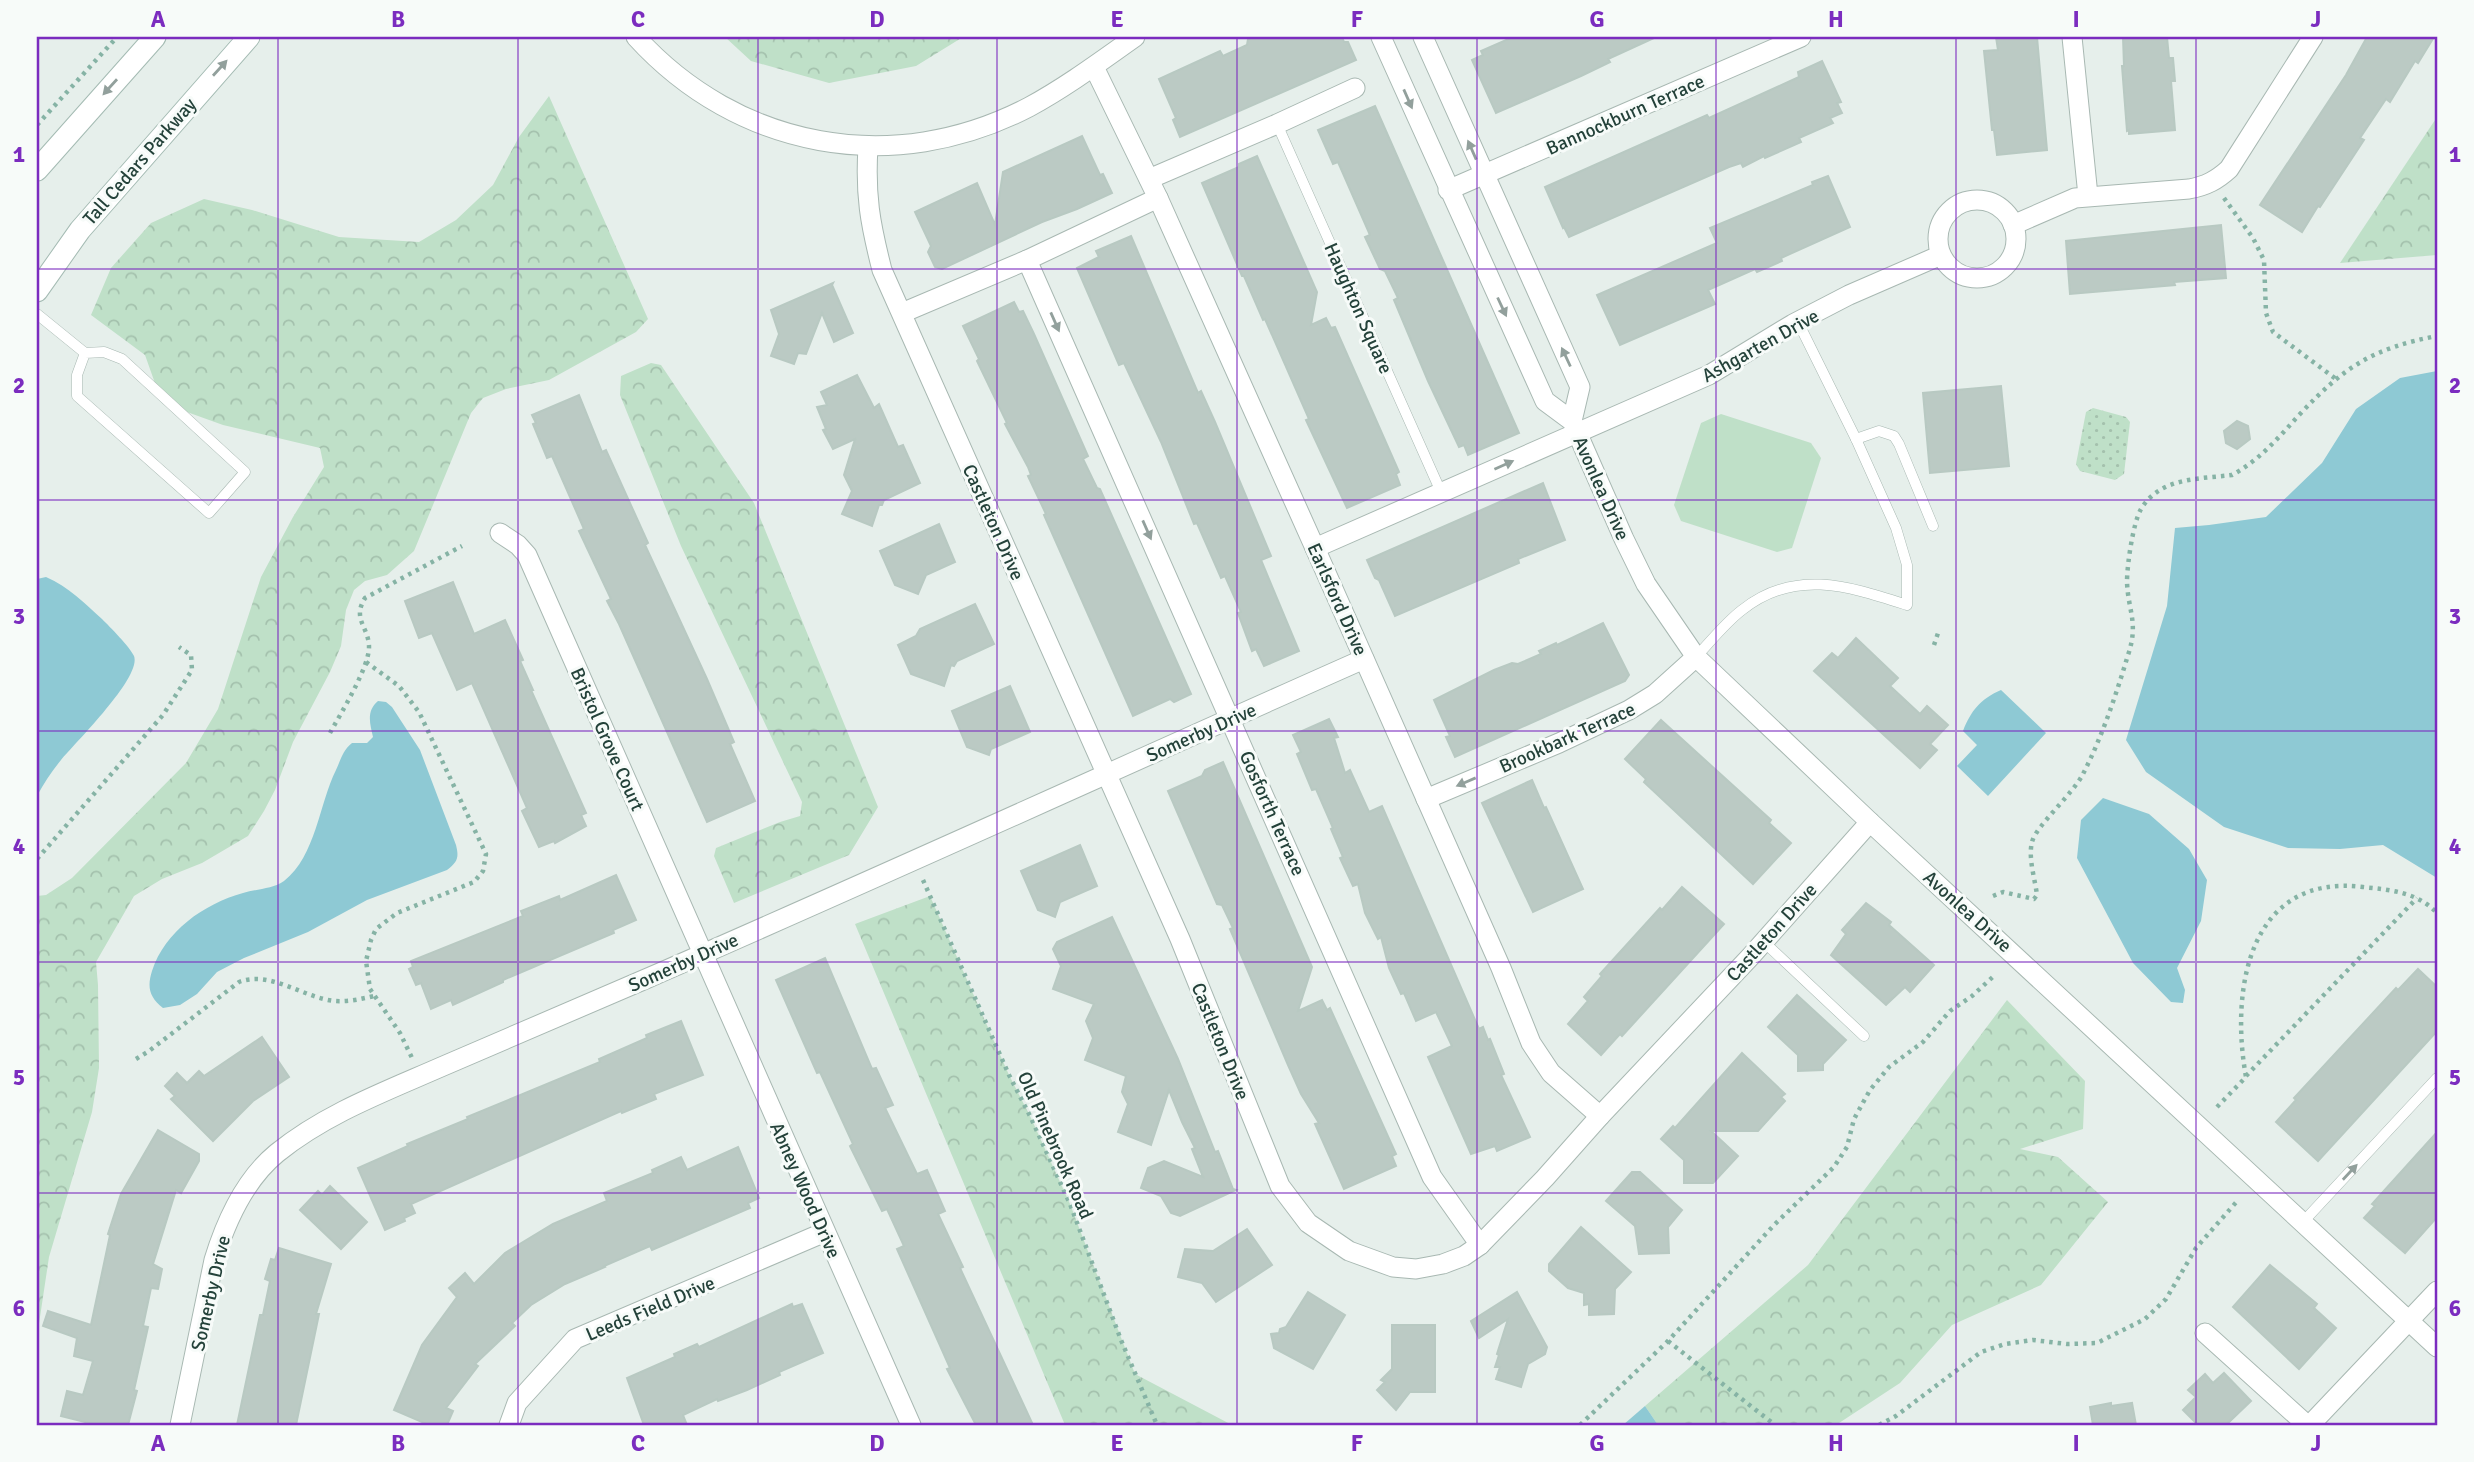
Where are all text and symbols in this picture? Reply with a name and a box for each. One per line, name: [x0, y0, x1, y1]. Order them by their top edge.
text: A: [151, 5, 166, 34]
text: B: [391, 5, 405, 34]
text: C: [631, 5, 645, 34]
text: D: [869, 5, 885, 34]
text: E: [1110, 5, 1124, 34]
text: F: [1351, 5, 1363, 34]
text: G: [1589, 5, 1605, 34]
text: H: [1828, 5, 1844, 34]
text: I: [2072, 5, 2080, 34]
text: J: [2311, 5, 2321, 34]
one-way arrow: [212, 60, 228, 77]
street label: Bannockburn Terrace: [1542, 69, 1708, 161]
one-way arrow: [102, 78, 118, 95]
one-way arrow: [1403, 89, 1414, 110]
street label: Tall Cedars Parkway: [78, 93, 202, 230]
one-way arrow: [1466, 139, 1477, 160]
text: 1: [13, 140, 25, 169]
text: 1: [2449, 140, 2461, 169]
street label: Haughton Square: [1318, 239, 1398, 378]
one-way arrow: [1496, 297, 1507, 317]
street label: Ashgarten Drive: [1698, 304, 1823, 388]
one-way arrow: [1049, 312, 1061, 332]
one-way arrow: [1560, 347, 1572, 367]
text: 2: [13, 371, 25, 400]
text: 2: [2449, 371, 2461, 400]
street label: Avonlea Drive: [1568, 433, 1635, 544]
one-way arrow: [1493, 459, 1514, 470]
street label: Castleton Drive: [957, 461, 1029, 584]
one-way arrow: [1141, 520, 1153, 540]
street label: Earlsford Drive: [1302, 539, 1373, 659]
text: 3: [13, 602, 25, 631]
text: 3: [2449, 602, 2461, 631]
street label: Bristol Grove Court: [565, 664, 650, 815]
street label: Brookbark Terrace: [1496, 697, 1639, 779]
street label: Somerby Drive: [1143, 698, 1260, 768]
street label: Gosforth Terrace: [1234, 747, 1310, 880]
one-way arrow: [1455, 777, 1476, 788]
text: 4: [13, 832, 25, 861]
text: 4: [2449, 832, 2461, 861]
street label: Avonlea Drive: [1918, 866, 2017, 958]
street label: Castleton Drive: [1721, 878, 1822, 987]
street label: Somerby Drive: [625, 928, 742, 998]
street label: Castleton Drive: [1186, 979, 1254, 1103]
text: 5: [13, 1063, 25, 1092]
text: 5: [2449, 1063, 2461, 1092]
street label: Old Pinebrook Road: [1012, 1068, 1098, 1223]
street label: Abney Wood Drive: [764, 1119, 846, 1262]
one-way arrow: [2341, 1164, 2357, 1181]
street label: Somerby Drive: [186, 1233, 236, 1353]
street label: Leeds Field Drive: [582, 1271, 719, 1347]
text: 6: [13, 1294, 25, 1323]
text: 6: [2449, 1294, 2461, 1323]
text: A: [151, 1429, 166, 1458]
text: B: [391, 1429, 405, 1458]
text: C: [631, 1429, 645, 1458]
text: D: [869, 1429, 885, 1458]
text: E: [1110, 1429, 1124, 1458]
text: F: [1351, 1429, 1363, 1458]
text: G: [1589, 1429, 1605, 1458]
text: H: [1828, 1429, 1844, 1458]
text: I: [2072, 1429, 2080, 1458]
text: J: [2311, 1429, 2321, 1458]

